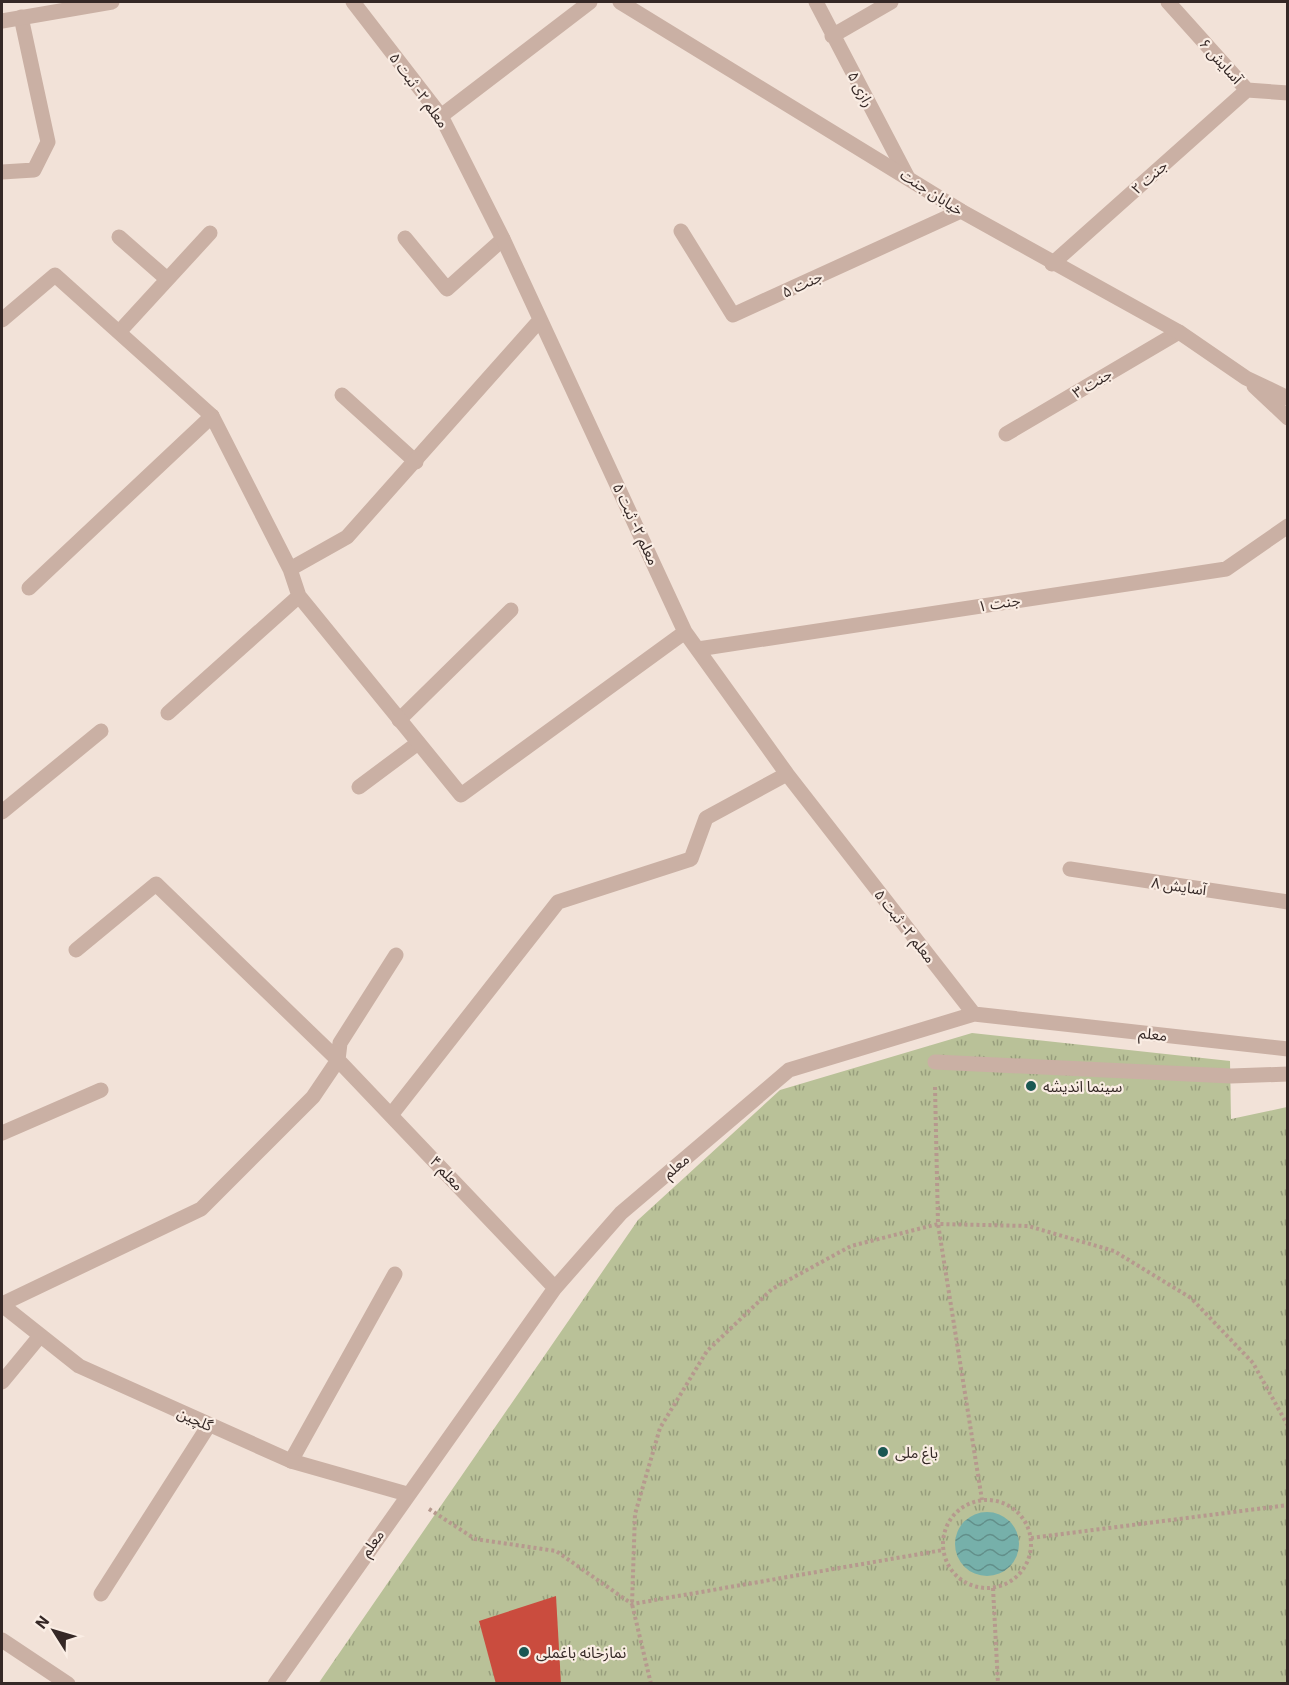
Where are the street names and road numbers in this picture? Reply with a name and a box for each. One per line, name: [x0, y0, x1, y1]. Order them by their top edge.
street label: آسایش ۶: [1195, 34, 1247, 88]
street label: معلم ۲- ثبت ۵: [384, 49, 453, 133]
street label: رازی ۵: [844, 68, 878, 110]
street label: جنت ۲: [1127, 156, 1171, 198]
street label: خیابان جنت: [897, 165, 967, 219]
street label: جنت ۵: [779, 266, 825, 302]
street label: جنت ۳: [1069, 364, 1115, 402]
street label: معلم ۲- ثبت ۵: [607, 480, 663, 569]
street label: جنت ۱: [977, 590, 1022, 616]
street label: آسایش ۸: [1150, 873, 1208, 899]
street label: معلم ۲- ثبت ۵: [869, 885, 940, 968]
street label: معلم: [1137, 1023, 1168, 1047]
street label: معلم: [659, 1150, 694, 1184]
street label: معلم ۴: [425, 1152, 468, 1196]
street label: گلچین: [174, 1403, 216, 1436]
street label: معلم: [356, 1526, 390, 1561]

